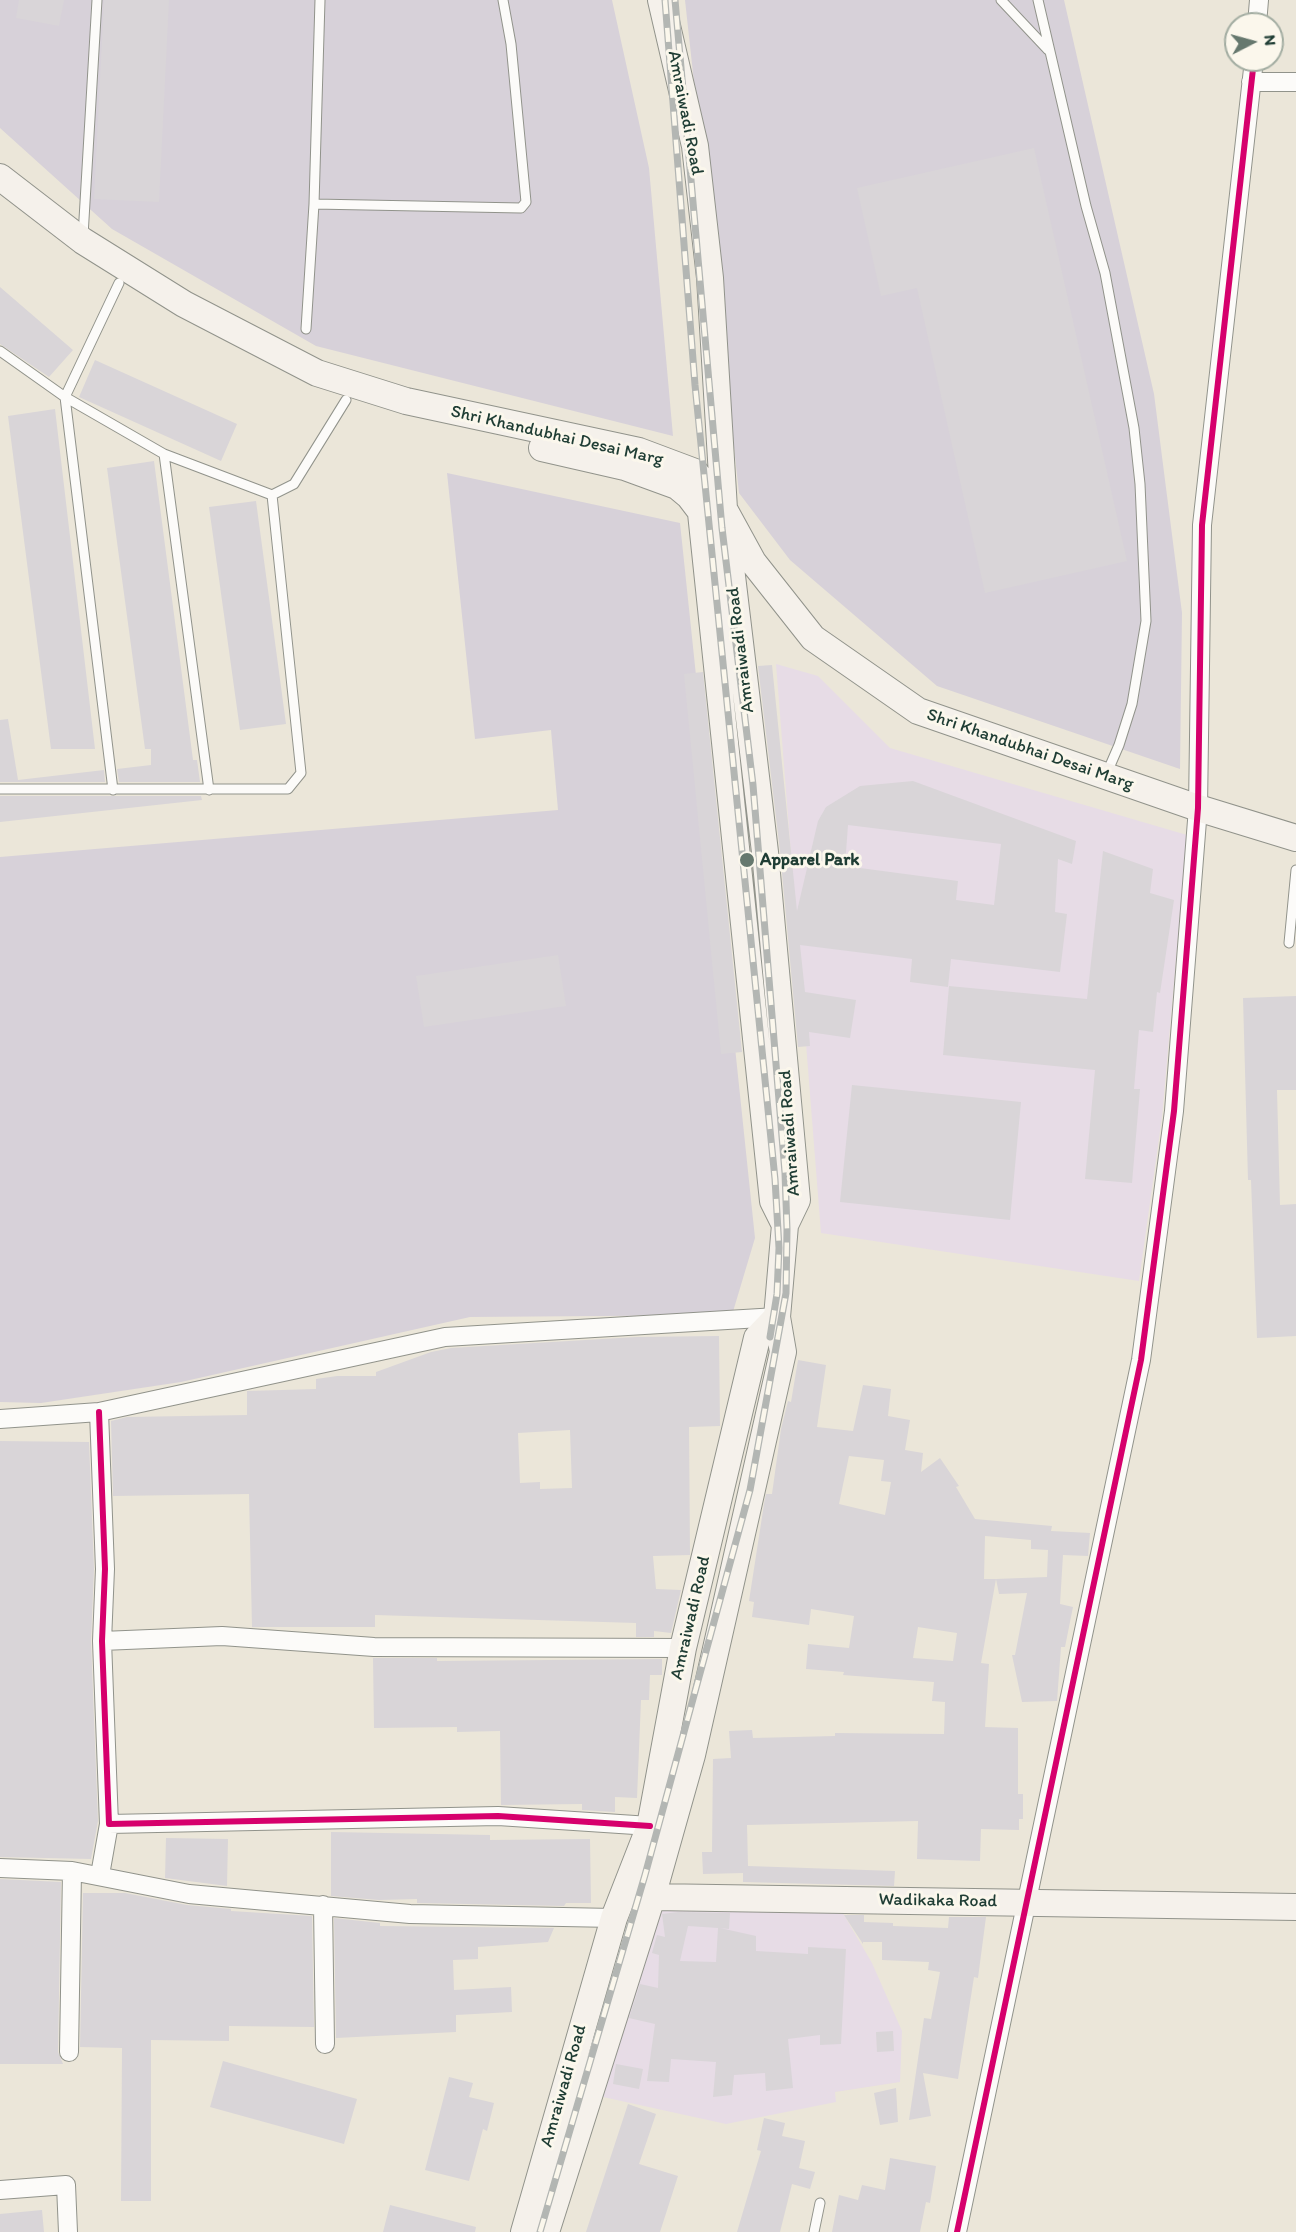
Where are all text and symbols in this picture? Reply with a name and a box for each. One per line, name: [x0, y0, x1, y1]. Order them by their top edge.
north arrow: [1224, 12, 1284, 72]
text: N: [1260, 34, 1280, 47]
street label: Amraiwadi Road: [662, 49, 708, 177]
street label: Shri Khandubhai Desai Marg: [449, 401, 665, 471]
street label: Amraiwadi Road: [723, 586, 759, 714]
street label: Shri Khandubhai Desai Marg: [924, 704, 1136, 796]
place label: Apparel Park: [760, 849, 860, 871]
marker: Apparel Park: [738, 851, 756, 869]
street label: Amraiwadi Road: [775, 1069, 805, 1197]
street label: Amraiwadi Road: [666, 1554, 716, 1682]
street label: Wadikaka Road: [878, 1889, 998, 1913]
street label: Amraiwadi Road: [536, 2022, 592, 2150]

